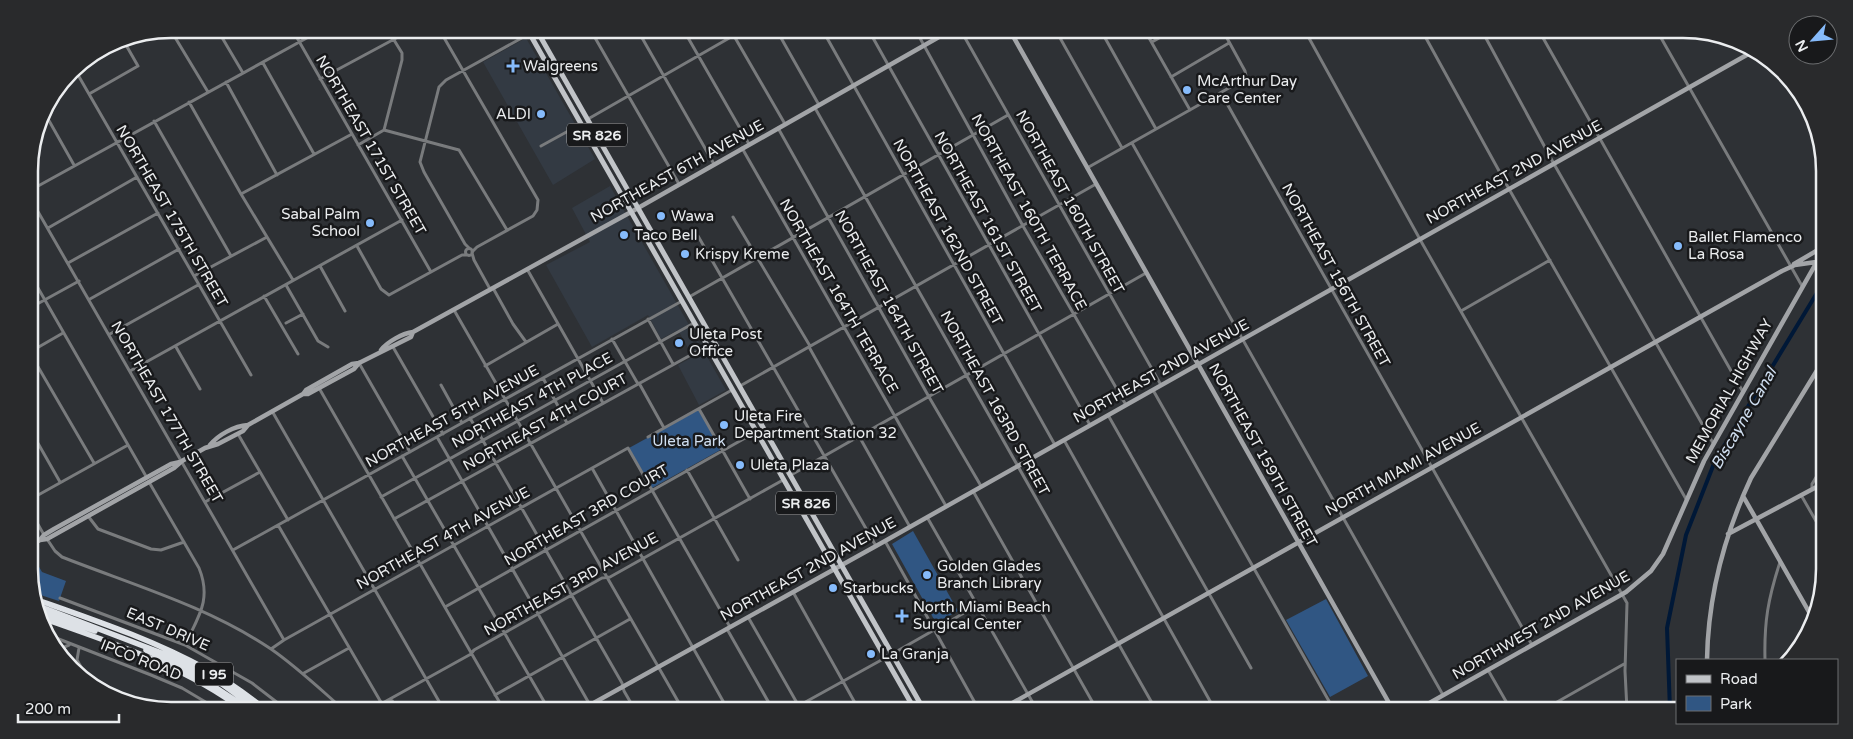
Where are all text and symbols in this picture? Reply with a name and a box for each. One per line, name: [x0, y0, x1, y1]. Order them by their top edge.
north arrow: [1788, 15, 1838, 65]
text: N: [1792, 37, 1812, 55]
street label: NORTHEAST 171ST STREET: [312, 52, 430, 238]
place label: Walgreens: [523, 57, 598, 75]
marker: Walgreens: [507, 60, 519, 72]
place label: McArthur Day Care Center: [1197, 72, 1297, 107]
marker: McArthur Day Care Center: [1181, 84, 1193, 96]
place label: ALDI: [496, 105, 531, 123]
street label: NORTHEAST 160TH STREET: [1012, 107, 1128, 297]
marker: ALDI: [535, 108, 547, 120]
street label: NORTHEAST 160TH TERRACE: [967, 111, 1091, 313]
street label: NORTHEAST 6TH AVENUE: [587, 116, 767, 226]
street label: NORTHEAST 2ND AVENUE: [1423, 116, 1605, 228]
street label: NORTHEAST 175TH STREET: [112, 122, 232, 310]
road number: SR 826: [567, 124, 627, 146]
street label: NORTHEAST 161ST STREET: [931, 128, 1045, 316]
street label: NORTHEAST 162ND STREET: [889, 136, 1007, 328]
street label: NORTHEAST 156TH STREET: [1278, 180, 1394, 370]
street label: NORTHEAST 164TH TERRACE: [776, 196, 902, 396]
place label: Sabal Palm School: [281, 205, 360, 240]
place label: Wawa: [671, 207, 714, 225]
street label: NORTHEAST 164TH STREET: [831, 207, 947, 397]
marker: Wawa: [655, 210, 667, 222]
marker: Sabal Palm School: [364, 217, 376, 229]
place label: Taco Bell: [634, 226, 698, 244]
place label: Ballet Flamenco La Rosa: [1688, 228, 1802, 263]
marker: Taco Bell: [618, 229, 630, 241]
marker: Ballet Flamenco La Rosa: [1672, 240, 1684, 252]
place label: Krispy Kreme: [695, 245, 789, 263]
marker: Krispy Kreme: [679, 248, 691, 260]
street label: NORTHEAST 163RD STREET: [937, 307, 1053, 499]
street label: NORTHEAST 2ND AVENUE: [1070, 315, 1252, 427]
street label: MEMORIAL HIGHWAY: [1682, 315, 1777, 467]
street label: NORTHEAST 177TH STREET: [107, 318, 227, 506]
place label: Uleta Post Office: [689, 325, 763, 360]
marker: Uleta Post Office: [673, 337, 685, 349]
street label: NORTHEAST 4TH PLACE: [448, 348, 616, 452]
street label: NORTHEAST 159TH STREET: [1205, 360, 1321, 550]
street label: NORTHEAST 5TH AVENUE: [362, 361, 542, 471]
water label: Biscayne Canal: [1707, 362, 1782, 473]
street label: NORTHEAST 4TH COURT: [460, 369, 630, 475]
place label: Uleta Fire Department Station 32: [734, 407, 897, 442]
marker: Uleta Fire Department Station 32: [718, 419, 730, 431]
street label: NORTH MIAMI AVENUE: [1322, 419, 1484, 519]
park label: Uleta Park: [652, 432, 726, 450]
place label: Uleta Plaza: [750, 456, 830, 474]
marker: Uleta Plaza: [734, 459, 746, 471]
street label: NORTHEAST 3RD COURT: [501, 461, 671, 569]
street label: NORTHEAST 4TH AVENUE: [353, 483, 533, 593]
road number: SR 826: [776, 492, 836, 514]
street label: NORTHEAST 2ND AVENUE: [717, 513, 899, 625]
street label: NORTHEAST 3RD AVENUE: [481, 528, 661, 640]
place label: Golden Glades Branch Library: [937, 557, 1041, 592]
street label: NORTHWEST 2ND AVENUE: [1449, 567, 1633, 683]
marker: Golden Glades Branch Library: [921, 569, 933, 581]
place label: Starbucks: [843, 579, 914, 597]
marker: Starbucks: [827, 582, 839, 594]
place label: North Miami Beach Surgical Center: [913, 598, 1051, 633]
street label: EAST DRIVE: [124, 603, 212, 655]
marker: North Miami Beach Surgical Center: [895, 609, 909, 623]
street label: IPCO ROAD: [98, 636, 184, 684]
place label: La Granja: [881, 645, 949, 663]
marker: La Granja: [865, 648, 877, 660]
legend: [1676, 659, 1838, 724]
road number: I 95: [195, 662, 233, 686]
text: Road: [1720, 670, 1758, 688]
scale bar: [18, 692, 119, 724]
text: Park: [1720, 695, 1752, 713]
text: 200 m: [25, 700, 71, 718]

